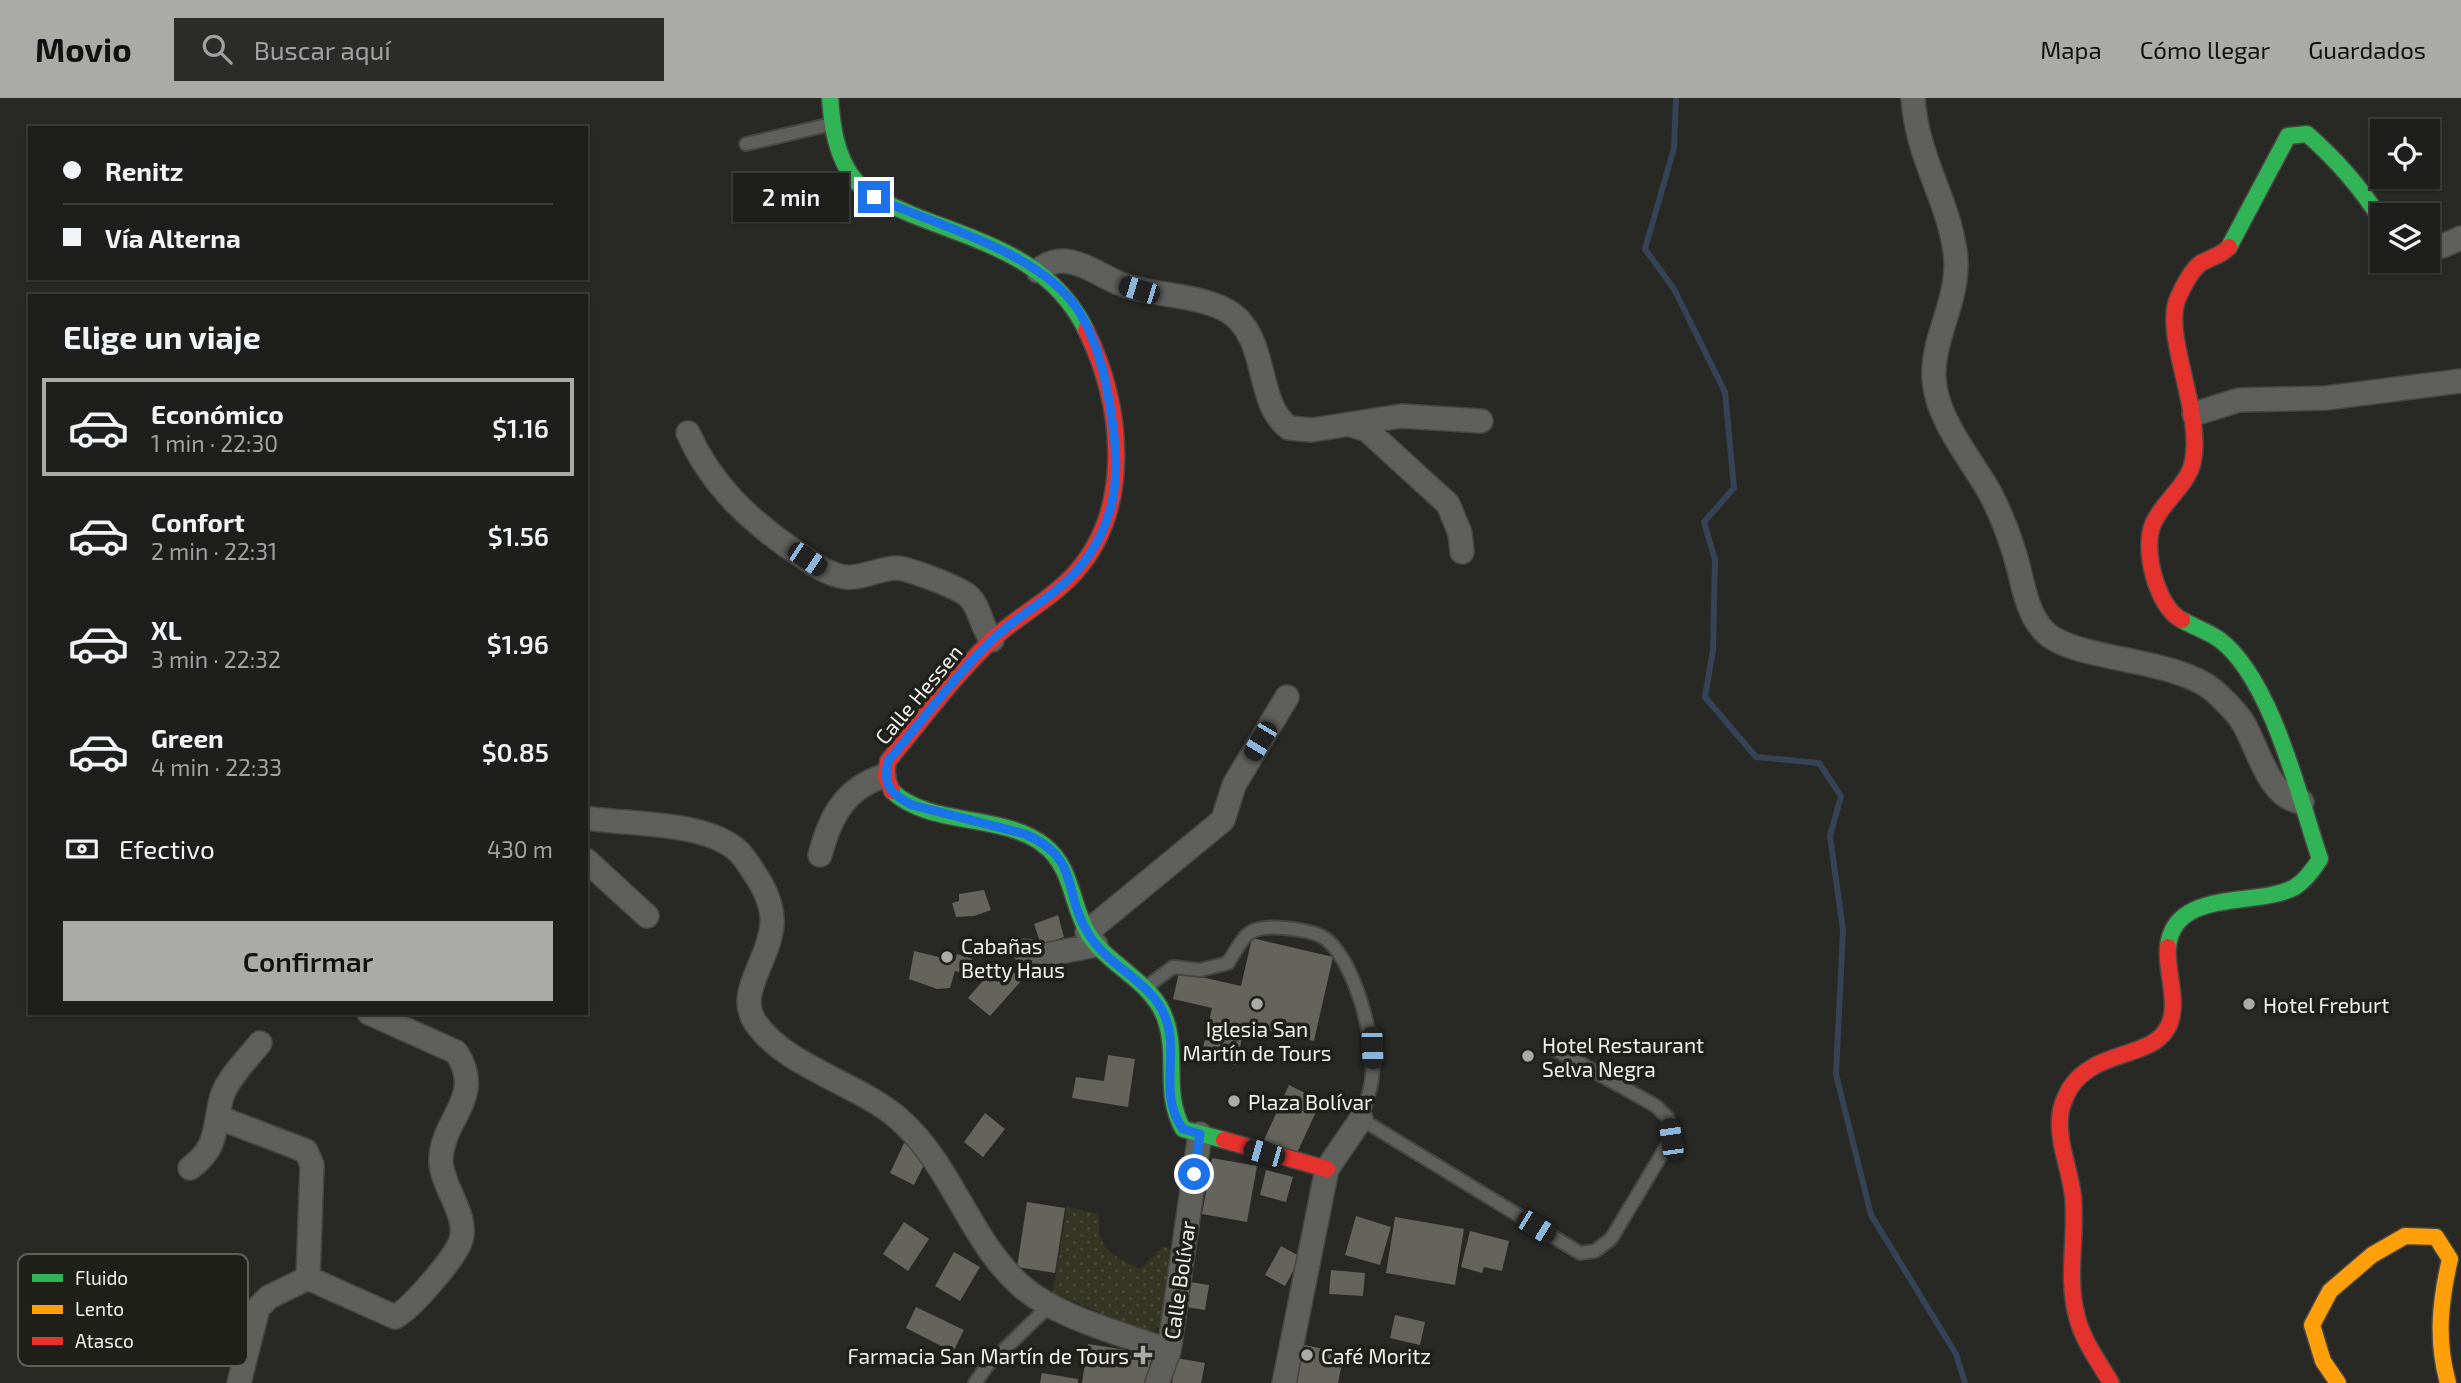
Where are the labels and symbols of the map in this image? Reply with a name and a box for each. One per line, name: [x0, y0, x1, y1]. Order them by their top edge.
callout: 2 min: [734, 172, 850, 222]
route end: [858, 181, 890, 213]
car: [1116, 274, 1163, 306]
car: [784, 539, 831, 579]
street label: Calle Hessen: [869, 639, 967, 749]
car: [1241, 718, 1280, 764]
place label: Cabañas Betty Haus: [961, 933, 1065, 982]
marker: Cabañas Betty Haus: [939, 949, 955, 965]
place label: Hotel Freburt: [2263, 992, 2389, 1017]
marker: Iglesia San Martín de Tours: [1249, 996, 1265, 1012]
marker: Hotel Freburt: [2241, 996, 2257, 1012]
place label: Iglesia San Martín de Tours: [1183, 1016, 1331, 1065]
car: [1361, 1027, 1384, 1069]
place label: Hotel Restaurant Selva Negra: [1542, 1032, 1704, 1081]
marker: Hotel Restaurant Selva Negra: [1520, 1048, 1536, 1064]
place label: Plaza Bolívar: [1248, 1089, 1373, 1114]
marker: Plaza Bolívar: [1226, 1093, 1242, 1109]
car: [1658, 1117, 1685, 1161]
car: [1241, 1137, 1288, 1169]
route start: [1178, 1158, 1210, 1190]
car: [1513, 1207, 1560, 1247]
street label: Calle Bolívar: [1158, 1219, 1200, 1341]
legend: [18, 1254, 248, 1366]
text: Fluido: [75, 1266, 128, 1289]
text: Lento: [75, 1297, 124, 1320]
text: Atasco: [75, 1329, 134, 1352]
place label: Farmacia San Martín de Tours: [848, 1343, 1129, 1368]
place label: Café Moritz: [1321, 1343, 1431, 1368]
marker: Farmacia San Martín de Tours: [1135, 1347, 1151, 1363]
marker: Café Moritz: [1299, 1347, 1315, 1363]

